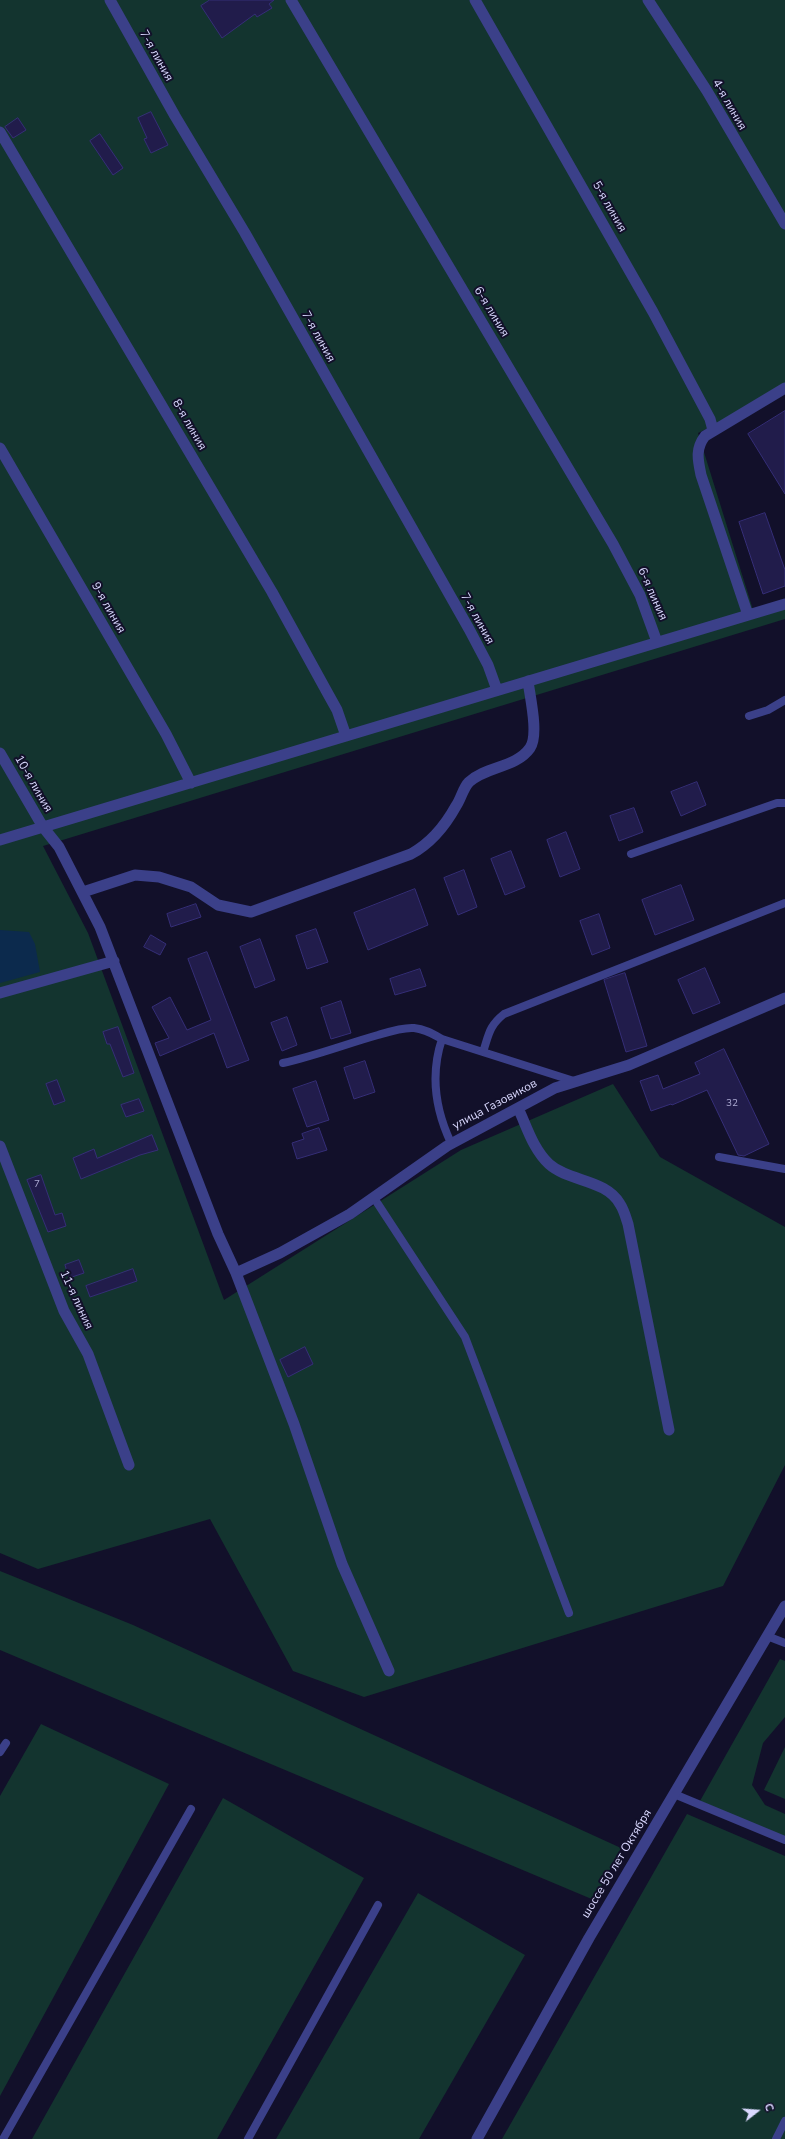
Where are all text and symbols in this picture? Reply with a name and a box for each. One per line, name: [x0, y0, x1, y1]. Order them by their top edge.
street label: 7-я линия: [136, 28, 176, 84]
street label: 4-я линия: [709, 77, 749, 133]
street label: 5-я линия: [589, 179, 629, 235]
street label: 6-я линия: [470, 284, 512, 340]
street label: 7-я линия: [298, 309, 338, 365]
street label: 8-я линия: [169, 397, 209, 453]
street label: 6-я линия: [634, 565, 670, 623]
street label: 9-я линия: [88, 580, 128, 636]
street label: 7-я линия: [457, 591, 497, 647]
street label: 10-я линия: [11, 753, 55, 815]
street label: улица Газовиков: [450, 1077, 540, 1133]
house number: 32: [726, 1098, 738, 1110]
house number: 7: [34, 1179, 40, 1191]
street label: 11-я линия: [56, 1268, 96, 1332]
street label: шоссе 50 лет Октября: [579, 1807, 655, 1921]
north arrow: [737, 2091, 777, 2131]
text: С: [761, 2102, 777, 2113]

